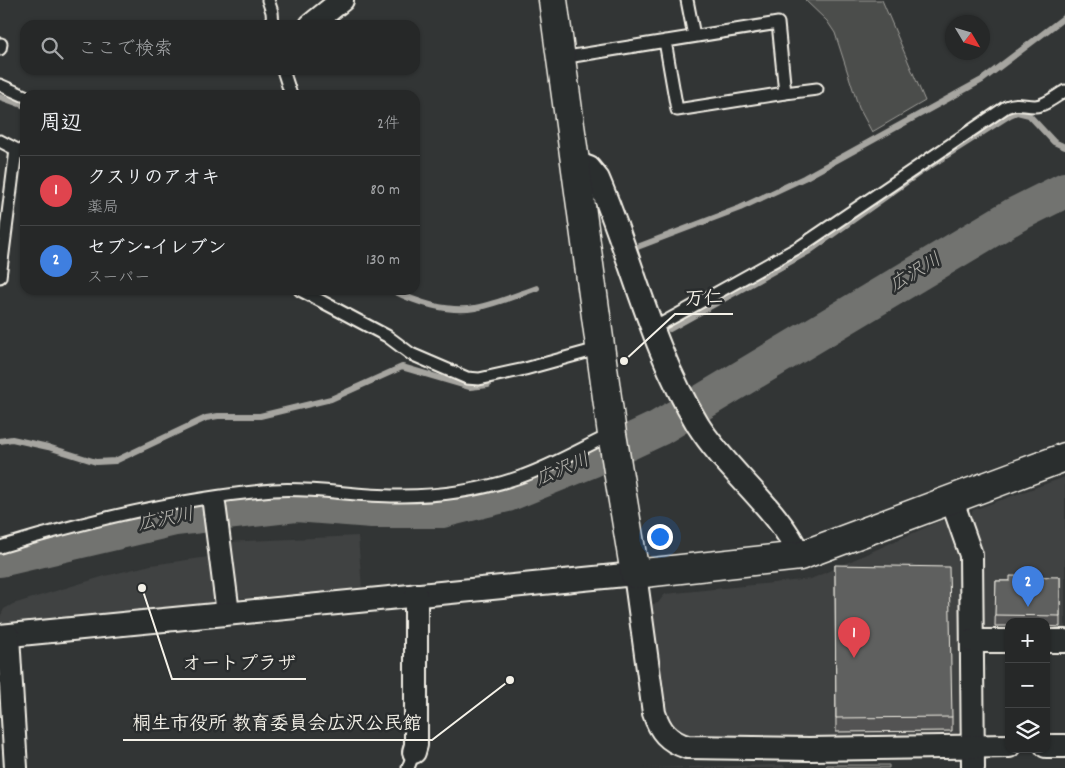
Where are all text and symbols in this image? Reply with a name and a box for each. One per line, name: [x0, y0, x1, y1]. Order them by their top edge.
north arrow: [945, 15, 990, 60]
search box: [20, 20, 420, 75]
icon: search: [38, 34, 66, 62]
text: ここで検索: [78, 37, 173, 64]
text: 周辺: [40, 110, 82, 140]
text: 2件: [377, 113, 400, 136]
text: クスリのアオキ: [87, 166, 220, 193]
text: 1: [54, 179, 58, 202]
text: 80 m: [370, 179, 400, 202]
text: 薬局: [87, 197, 119, 220]
text: セブン-イレブン: [87, 236, 227, 263]
water label: 広沢川: [885, 248, 947, 300]
text: 2: [53, 249, 60, 272]
text: 130 m: [366, 249, 400, 272]
text: スーパー: [87, 267, 150, 290]
callout: 万仁: [675, 280, 733, 314]
text: 万仁: [685, 287, 723, 314]
water label: 広沢川: [532, 448, 594, 494]
water label: 広沢川: [135, 502, 197, 540]
your location: [647, 524, 673, 550]
pin: 2: [1012, 566, 1044, 607]
pin: 1: [838, 617, 870, 658]
map controls: [1005, 618, 1050, 753]
button: +: [1005, 618, 1050, 663]
callout: オートプラザ: [172, 645, 306, 679]
text: オートプラザ: [182, 652, 296, 679]
button: −: [1005, 663, 1050, 708]
callout: 桐生市役所 教育委員会広沢公民館: [123, 706, 432, 740]
button: layers: [1005, 708, 1050, 753]
text: 桐生市役所 教育委員会広沢公民館: [132, 712, 422, 739]

